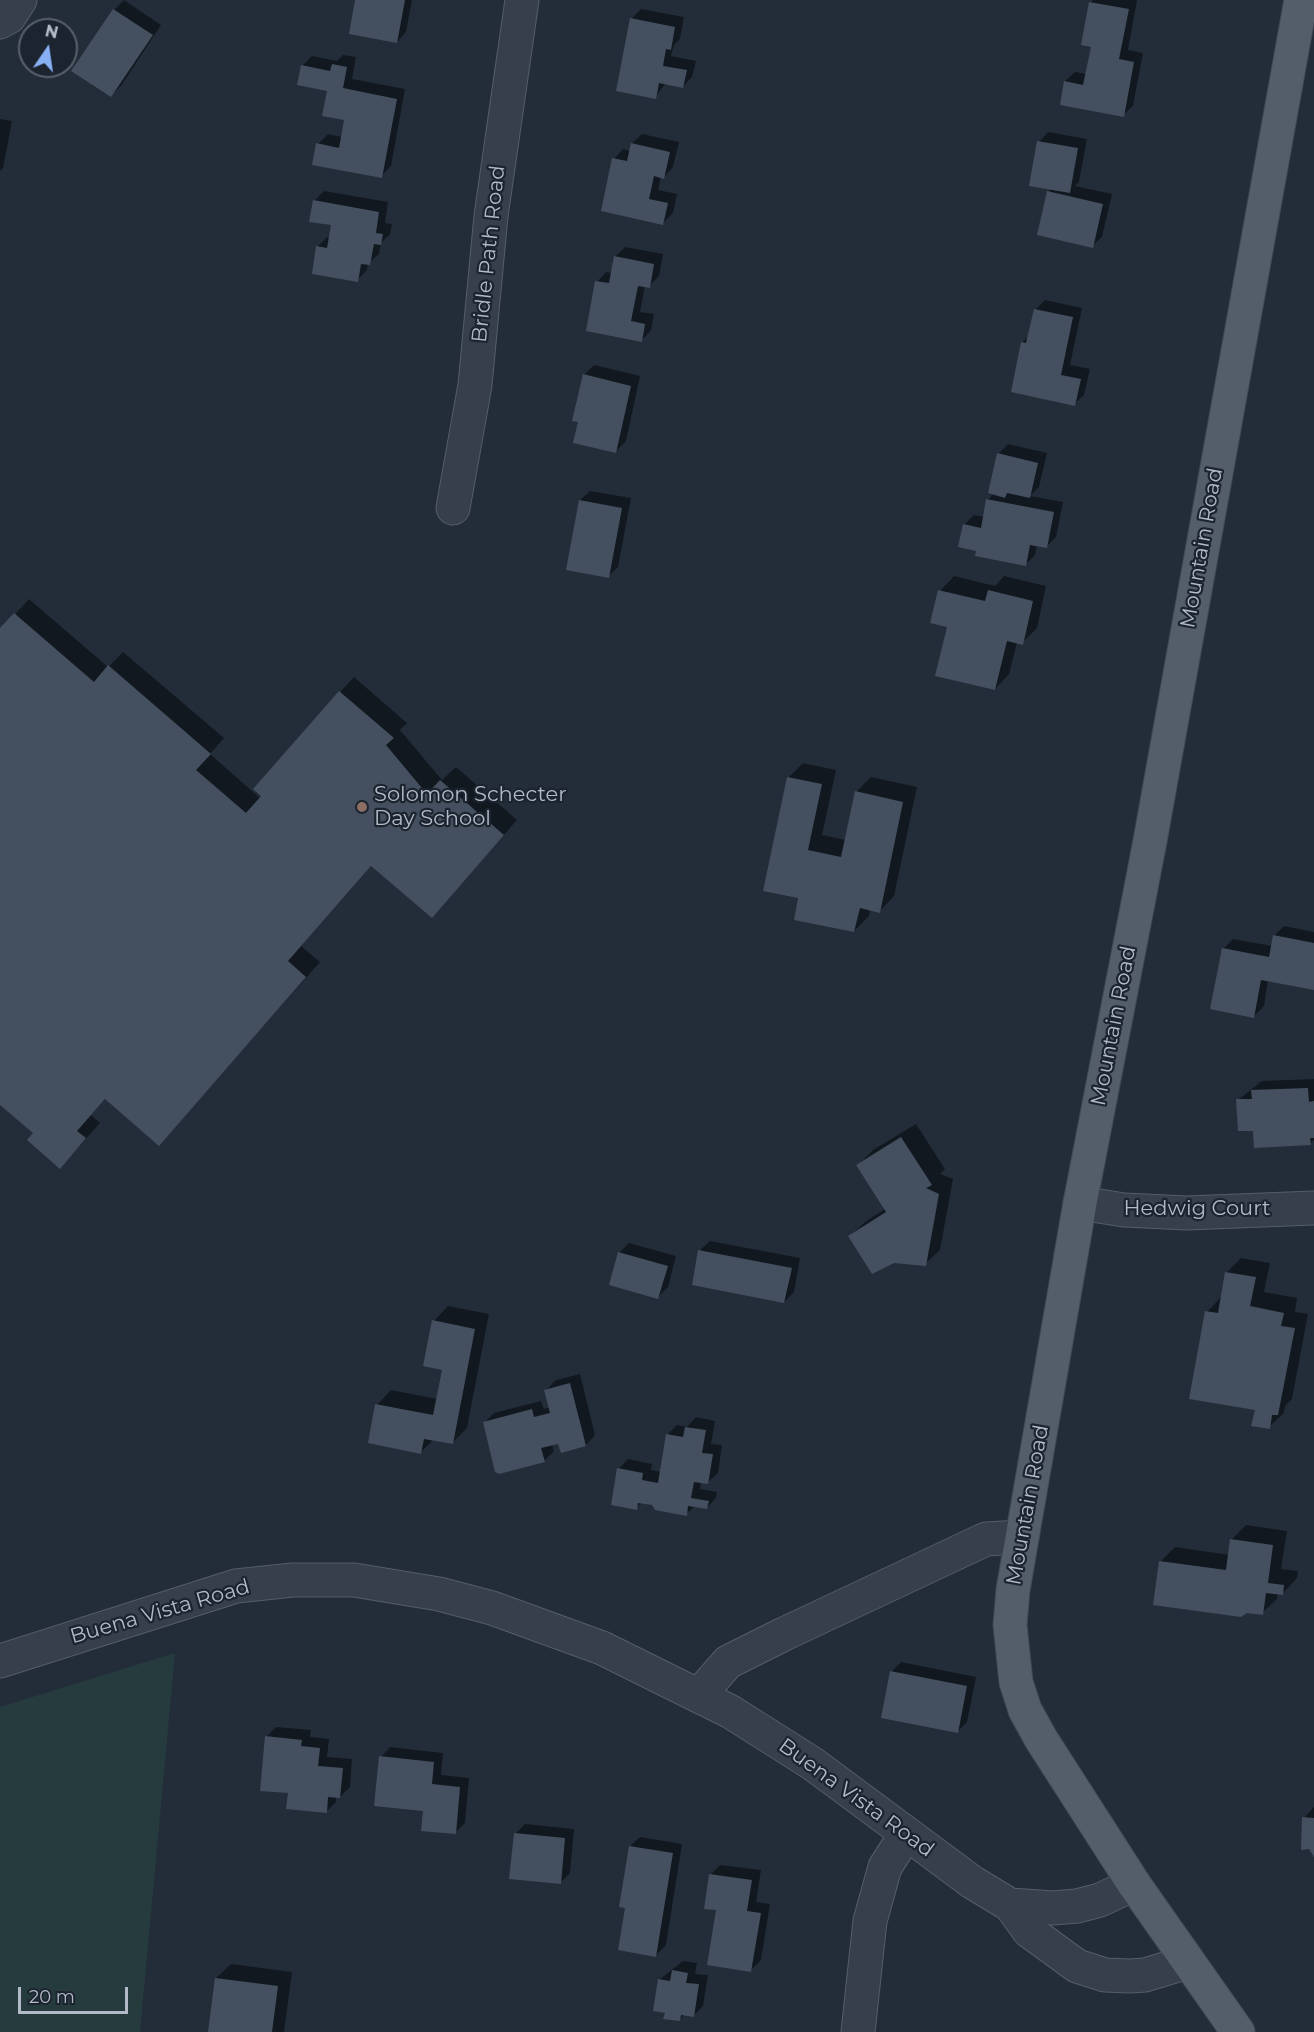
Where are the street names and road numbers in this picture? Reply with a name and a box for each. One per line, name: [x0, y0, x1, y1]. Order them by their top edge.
street label: Bridle Path Road: [467, 164, 511, 344]
street label: Mountain Road: [1176, 466, 1228, 630]
street label: Mountain Road: [1086, 944, 1142, 1108]
street label: Hedwig Court: [1124, 1196, 1270, 1222]
street label: Mountain Road: [1002, 1423, 1054, 1587]
street label: Buena Vista Road: [67, 1574, 253, 1650]
street label: Buena Vista Road: [773, 1733, 939, 1863]

